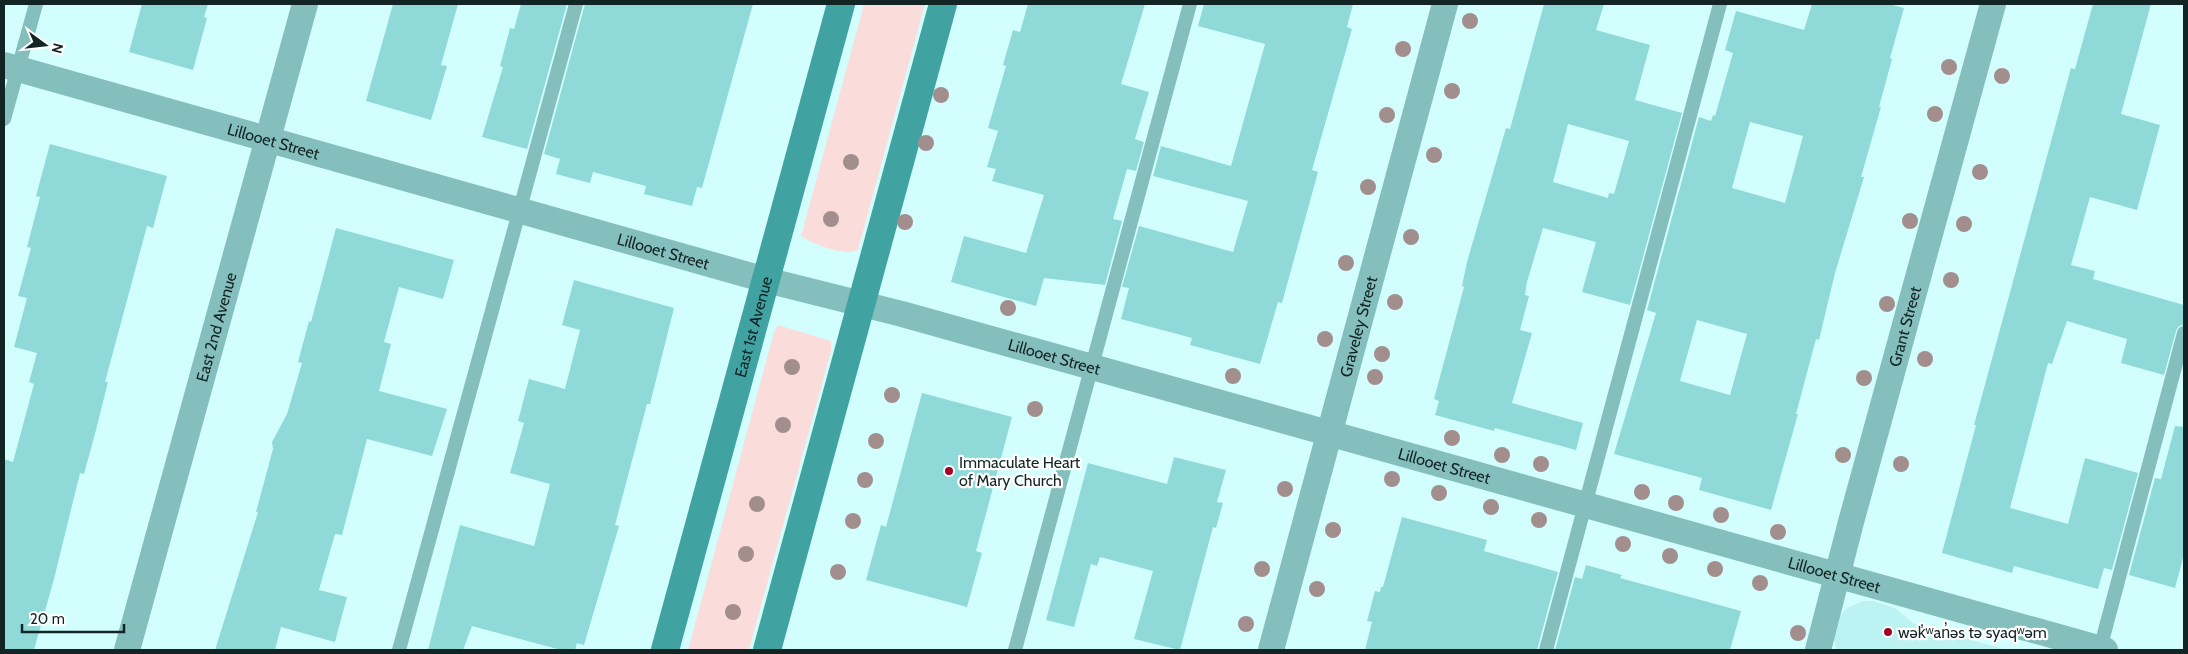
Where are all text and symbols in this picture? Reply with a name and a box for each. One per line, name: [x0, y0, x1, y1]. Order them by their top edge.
north arrow: [20, 20, 70, 70]
text: N: [48, 41, 68, 55]
street label: Lillooet Street: [225, 119, 322, 164]
street label: Lillooet Street: [615, 229, 712, 274]
street label: East 2nd Avenue: [192, 270, 241, 384]
street label: East 1st Avenue: [731, 274, 776, 380]
street label: Graveley Street: [1336, 274, 1381, 379]
street label: Grant Street: [1885, 284, 1925, 369]
street label: Lillooet Street: [1006, 335, 1103, 379]
street label: Lillooet Street: [1396, 444, 1493, 488]
place label: Immaculate Heart of Mary Church: [959, 453, 1081, 490]
marker: Immaculate Heart of Mary Church: [943, 465, 955, 477]
street label: Lillooet Street: [1786, 553, 1883, 597]
scale bar: [22, 602, 125, 634]
text: 20 m: [30, 610, 65, 628]
place label: wək̓ʷan̓əs tə syaqʷəm: [1898, 622, 2047, 642]
marker: wək̓ʷan̓əs tə syaqʷəm: [1882, 626, 1894, 638]

